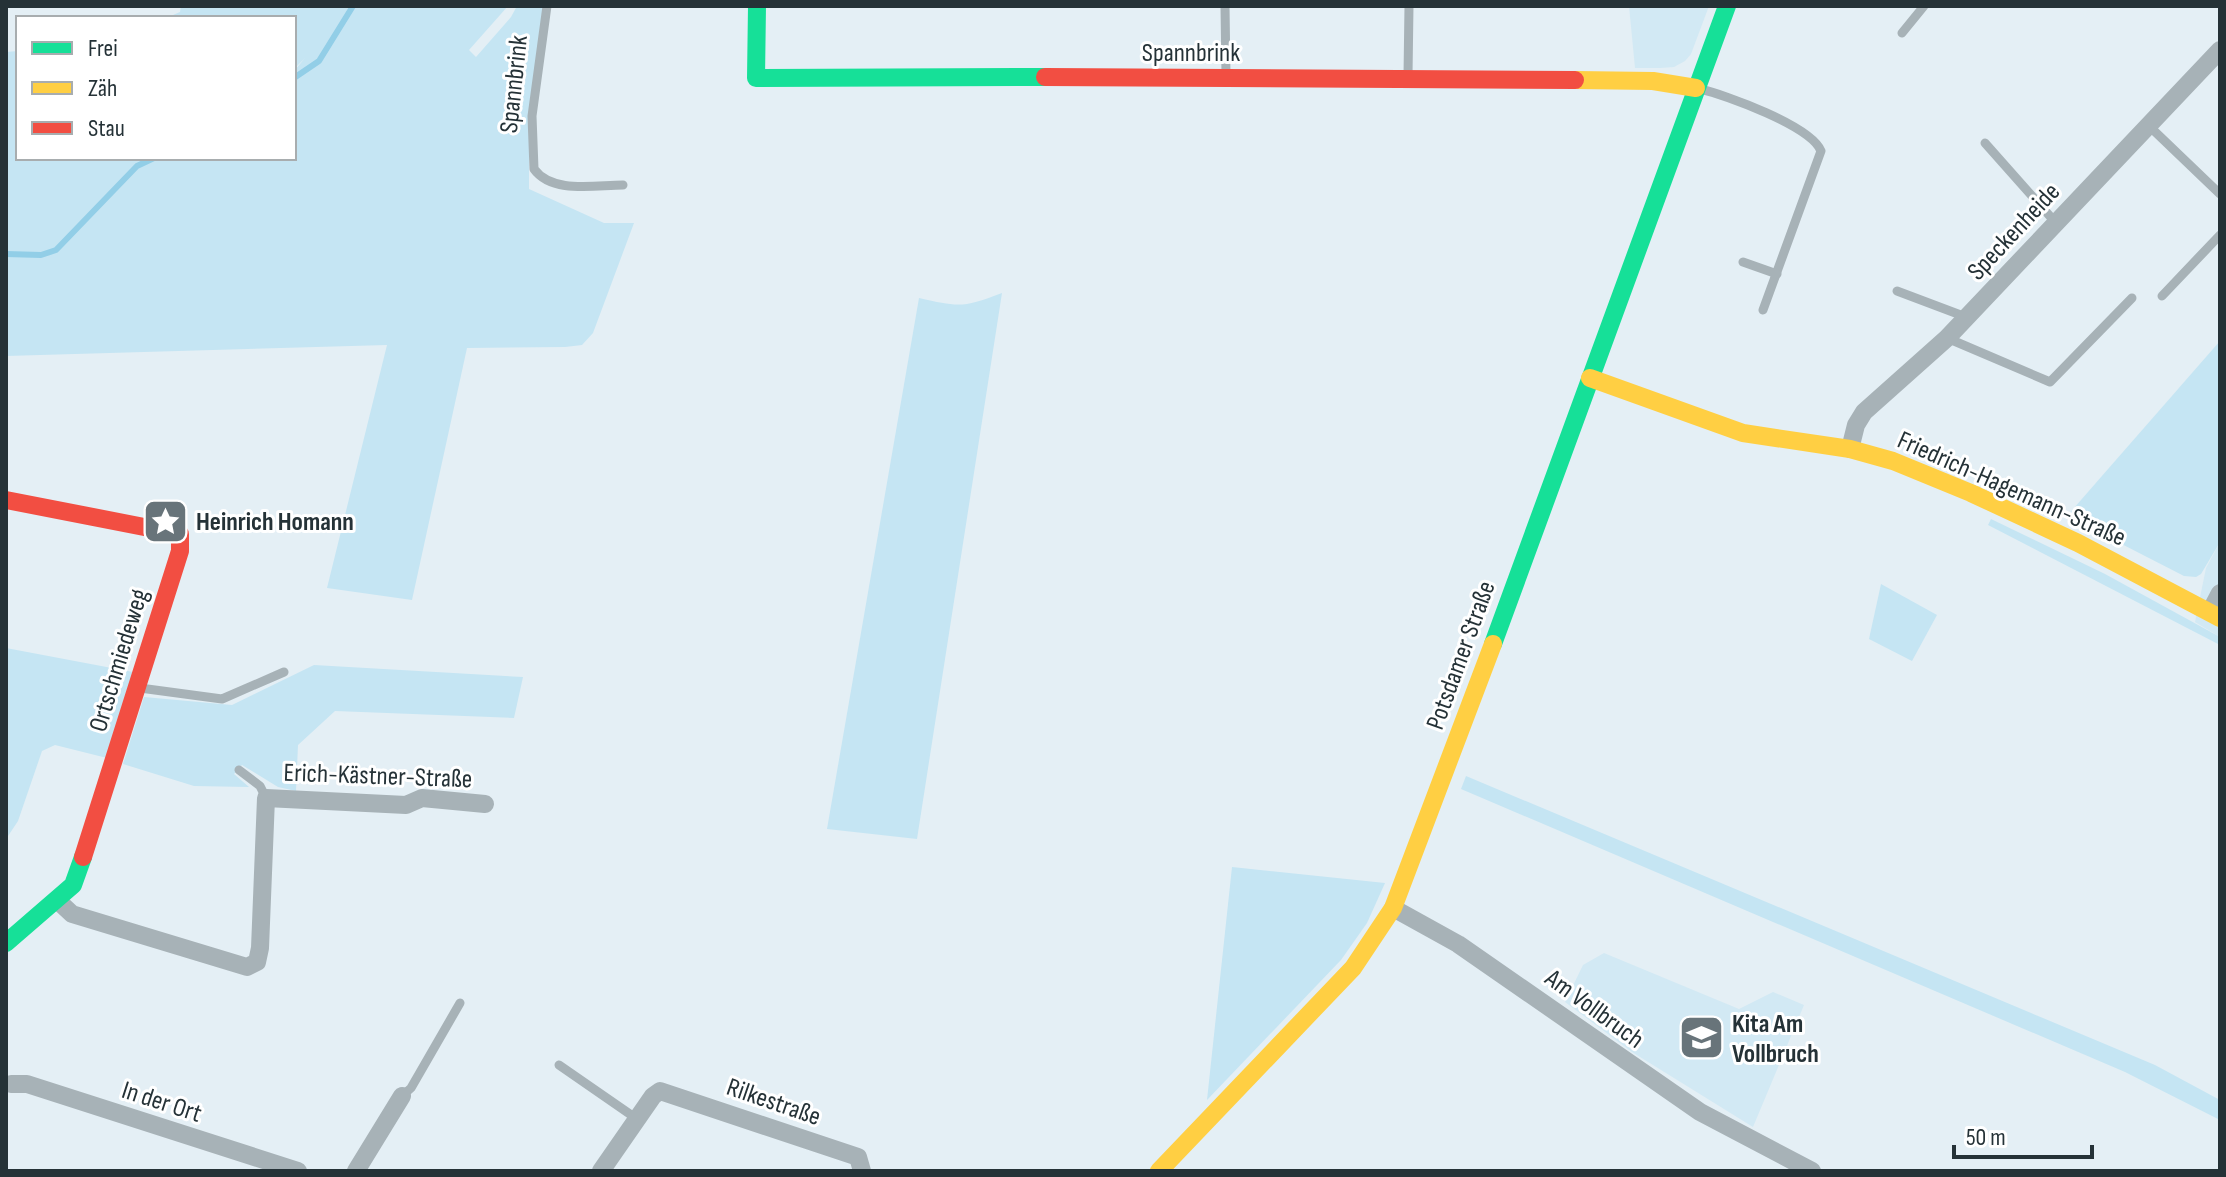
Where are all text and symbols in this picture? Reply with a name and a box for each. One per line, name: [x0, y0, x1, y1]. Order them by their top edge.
legend: [16, 16, 296, 160]
text: Frei: [88, 34, 118, 63]
street label: Spannbrink: [494, 34, 535, 135]
street label: Spannbrink: [1142, 38, 1240, 69]
text: Zäh: [88, 74, 117, 103]
text: Stau: [88, 114, 125, 143]
street label: Speckenheide: [1961, 177, 2067, 287]
street label: Friedrich-Hagemann-Straße: [1892, 425, 2130, 554]
place icon: Heinrich Homann: [141, 497, 189, 545]
place label: Heinrich Homann: [196, 507, 354, 538]
street label: Potsdamer Straße: [1420, 577, 1503, 734]
street label: Ortschmiedeweg: [83, 585, 156, 736]
street label: Erich-Kästner-Straße: [283, 758, 473, 795]
street label: Am Vollbruch: [1538, 962, 1650, 1055]
place label: Kita Am Vollbruch: [1732, 1009, 1819, 1070]
school or university icon: Kita Am Vollbruch: [1677, 1014, 1725, 1062]
street label: Rilkestraße: [722, 1072, 825, 1133]
street label: In der Ort: [118, 1075, 205, 1130]
scale bar: [1954, 1109, 2092, 1159]
text: 50 m: [1966, 1123, 2006, 1152]

